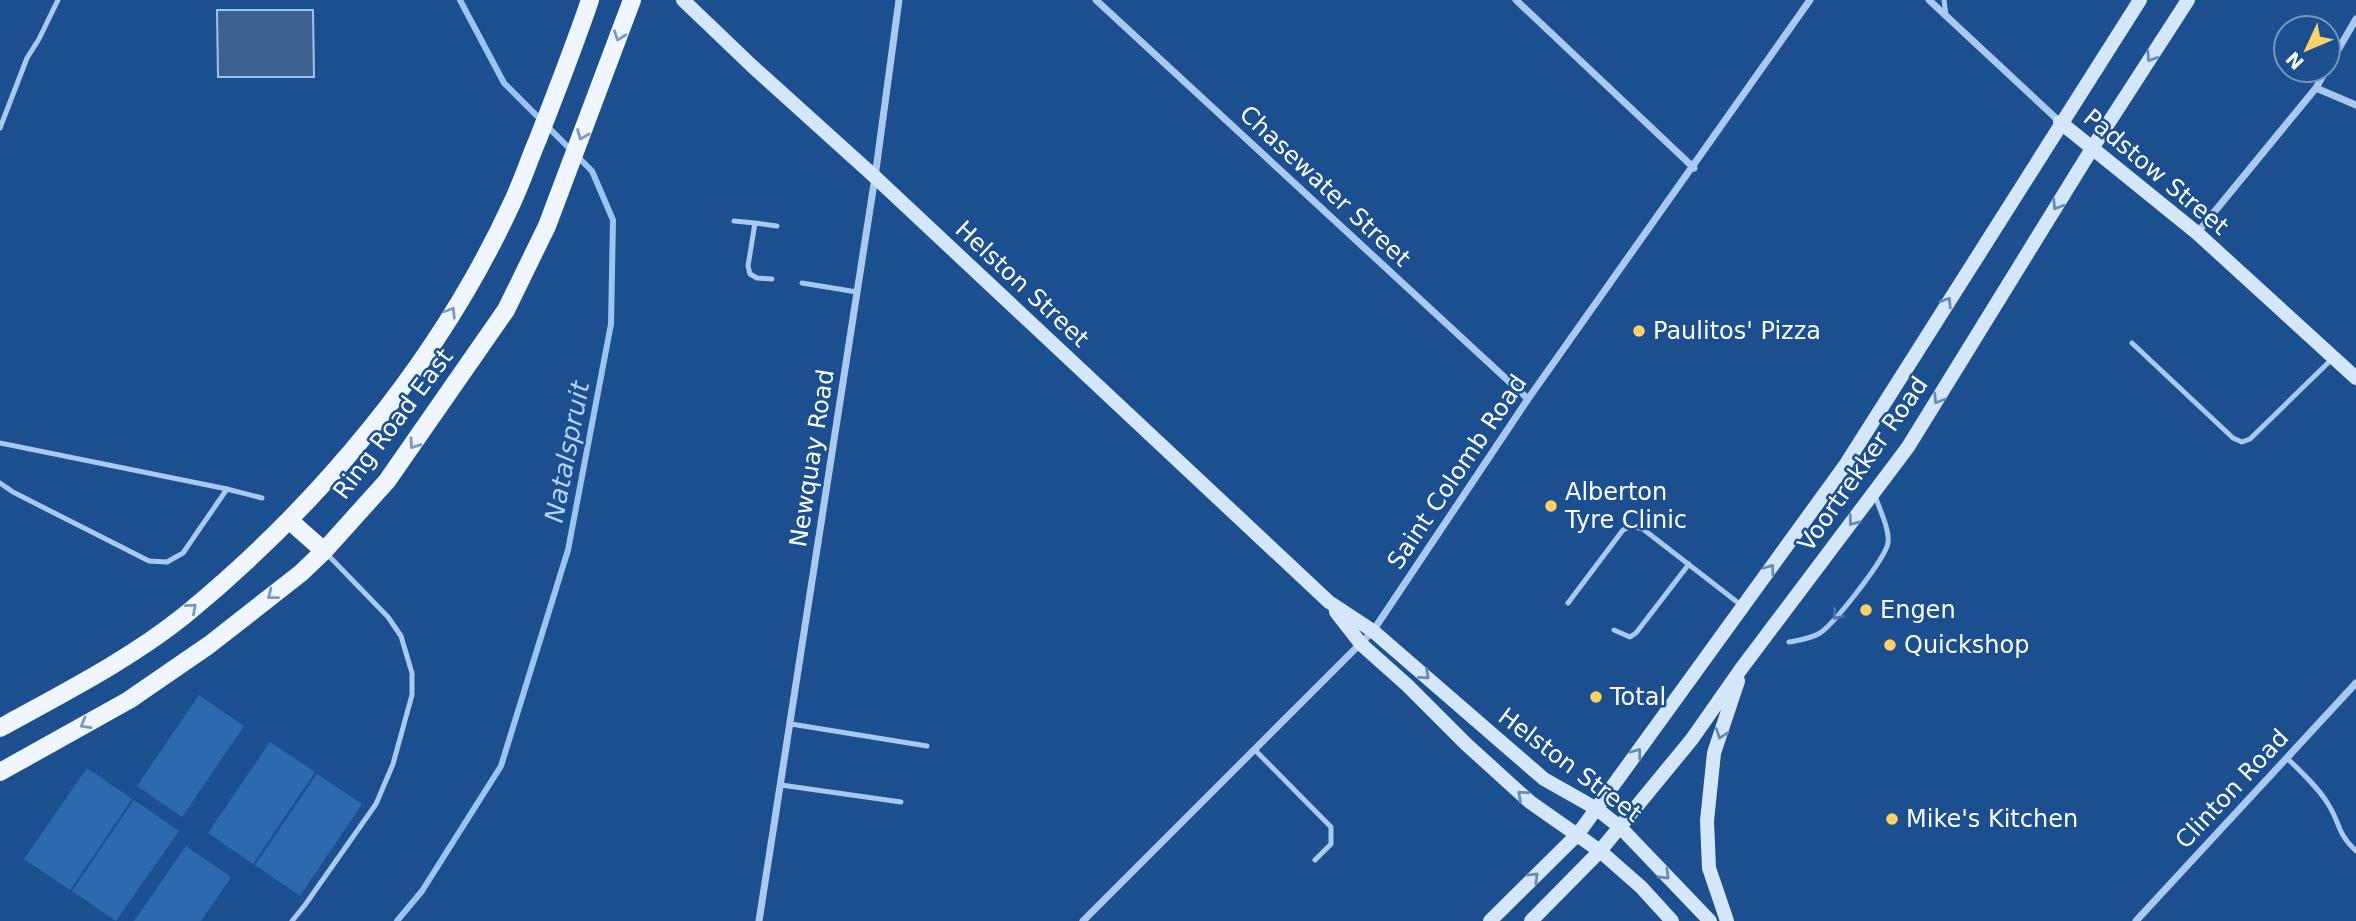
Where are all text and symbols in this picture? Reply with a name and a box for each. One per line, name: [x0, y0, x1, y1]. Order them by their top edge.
north arrow: [2272, 14, 2342, 84]
one-way arrow: [614, 29, 628, 41]
text: N: [2281, 47, 2308, 74]
one-way arrow: [2146, 50, 2159, 63]
street label: Chasewater Street: [1234, 100, 1416, 272]
street label: Padstow Street: [2078, 103, 2234, 241]
one-way arrow: [576, 128, 590, 140]
one-way arrow: [2053, 198, 2066, 211]
street label: Helston Street: [950, 215, 1094, 353]
one-way arrow: [1939, 297, 1952, 310]
one-way arrow: [443, 307, 456, 320]
place label: Paulitos' Pizza: [1653, 317, 1821, 345]
marker: Paulitos' Pizza: [1631, 323, 1647, 339]
street label: Ring Road East: [327, 343, 459, 505]
street label: Newquay Road: [784, 367, 840, 549]
street label: Saint Colomb Road: [1382, 370, 1532, 574]
street label: Voortrekker Road: [1792, 371, 1934, 557]
water label: Natalspruit: [539, 378, 596, 525]
one-way arrow: [1933, 391, 1946, 404]
one-way arrow: [409, 436, 422, 449]
place label: Alberton Tyre Clinic: [1564, 478, 1687, 534]
marker: Alberton Tyre Clinic: [1543, 498, 1559, 514]
one-way arrow: [1848, 513, 1861, 526]
one-way arrow: [1762, 564, 1774, 577]
one-way arrow: [268, 587, 280, 600]
place label: Engen: [1880, 596, 1956, 624]
marker: Engen: [1858, 602, 1874, 618]
one-way arrow: [184, 604, 197, 616]
one-way arrow: [1833, 607, 1845, 620]
place label: Quickshop: [1904, 631, 2030, 659]
marker: Quickshop: [1882, 637, 1898, 653]
one-way arrow: [1416, 667, 1429, 679]
place label: Total: [1609, 683, 1666, 711]
marker: Total: [1588, 689, 1604, 705]
street label: Helston Street: [1493, 702, 1647, 828]
one-way arrow: [80, 716, 93, 729]
street label: Clinton Road: [2170, 724, 2294, 854]
one-way arrow: [1715, 728, 1729, 740]
one-way arrow: [1629, 749, 1642, 761]
one-way arrow: [1517, 791, 1530, 803]
place label: Mike's Kitchen: [1906, 805, 2078, 833]
marker: Mike's Kitchen: [1884, 811, 1900, 827]
one-way arrow: [1656, 866, 1669, 879]
one-way arrow: [1526, 873, 1539, 886]

